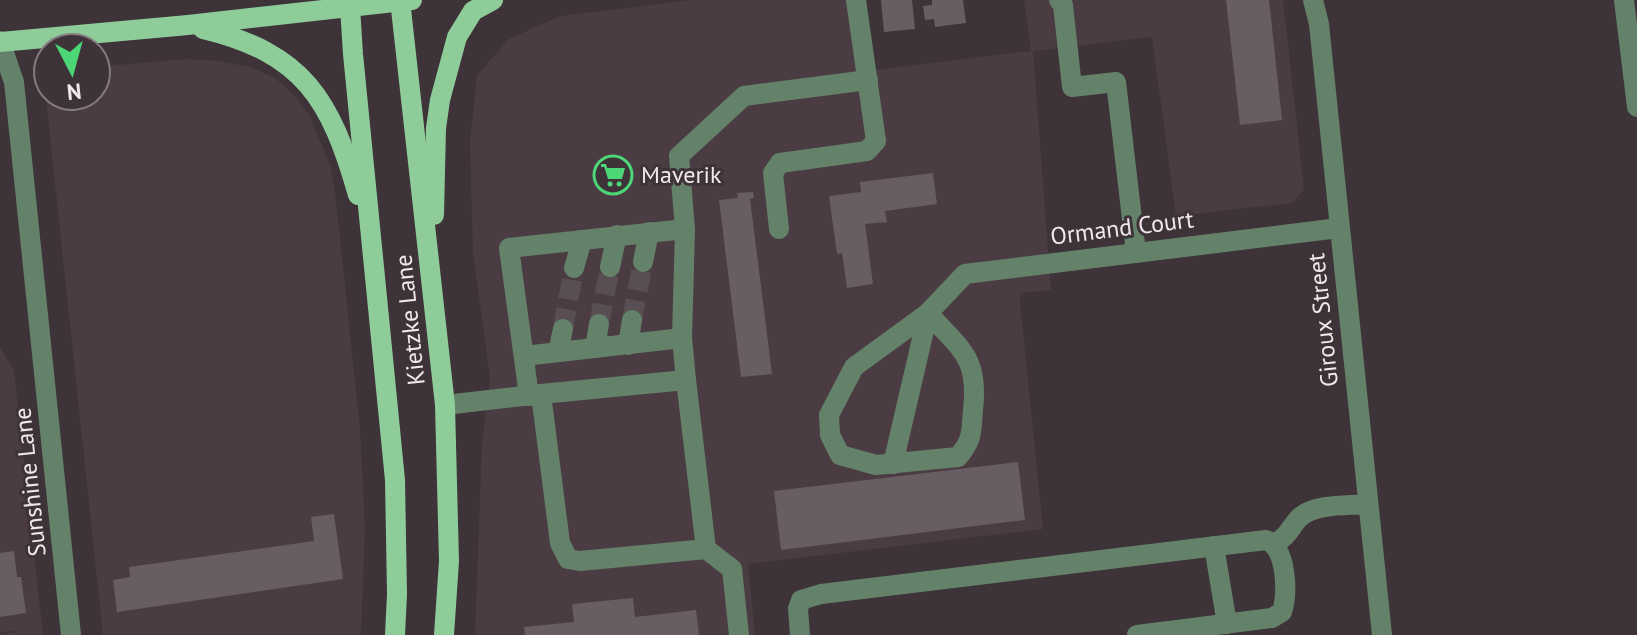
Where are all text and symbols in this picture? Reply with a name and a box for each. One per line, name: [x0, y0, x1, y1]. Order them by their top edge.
north arrow: [32, 32, 112, 112]
text: N: [65, 77, 83, 107]
supermarket icon: Maverik: [592, 154, 634, 196]
place label: Maverik: [641, 159, 722, 190]
street label: Ormand Court: [1049, 203, 1195, 252]
street label: Giroux Street: [1300, 252, 1345, 389]
street label: Kietzke Lane: [387, 253, 432, 387]
street label: Sunshine Lane: [6, 406, 53, 558]

